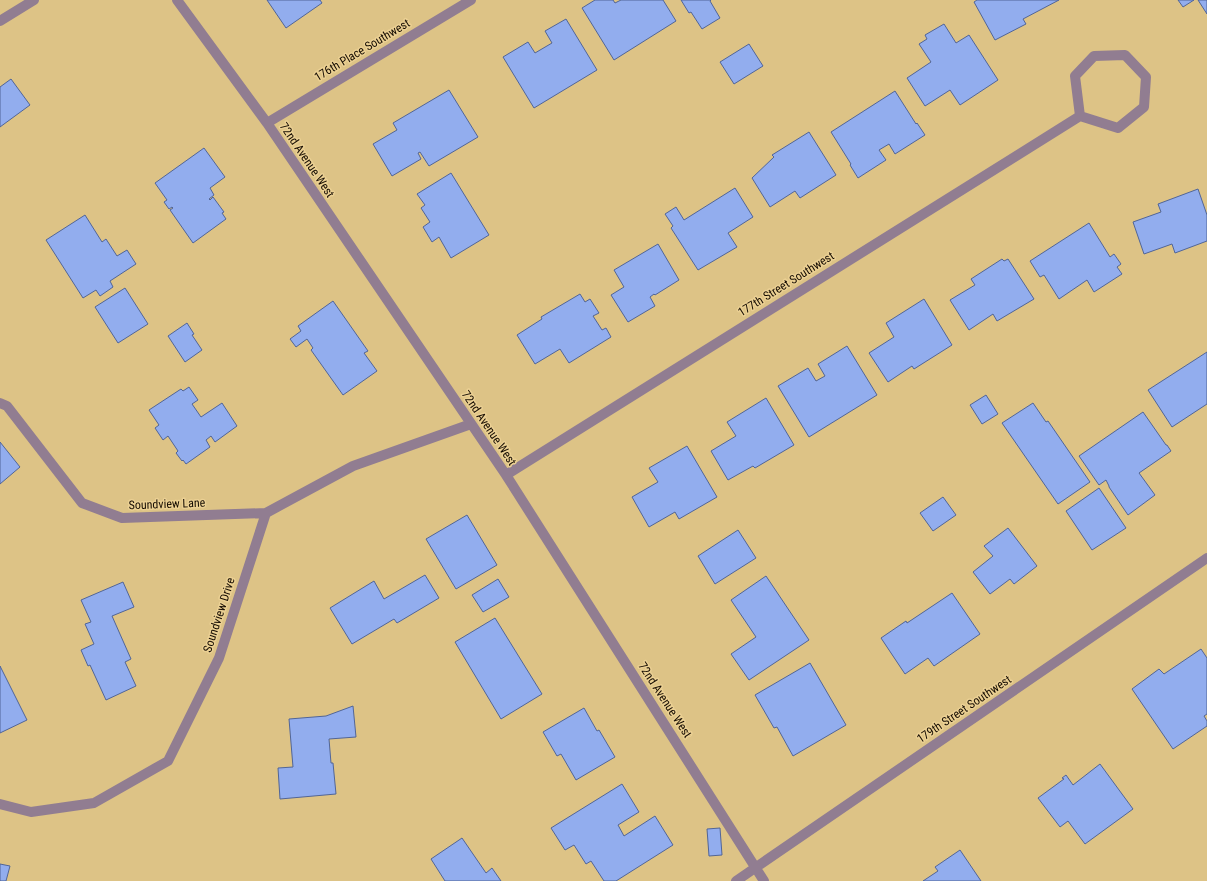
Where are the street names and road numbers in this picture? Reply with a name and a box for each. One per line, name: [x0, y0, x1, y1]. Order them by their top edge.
street label: 176th Place Southwest: [312, 16, 413, 84]
street label: 72nd Avenue West: [277, 120, 337, 200]
street label: 177th Street Southwest: [735, 249, 837, 319]
street label: 72nd Avenue West: [459, 388, 519, 468]
street label: Soundview Lane: [128, 496, 206, 512]
street label: Soundview Drive: [200, 575, 238, 654]
street label: 72nd Avenue West: [635, 660, 695, 741]
street label: 179th Street Southwest: [914, 672, 1014, 746]

